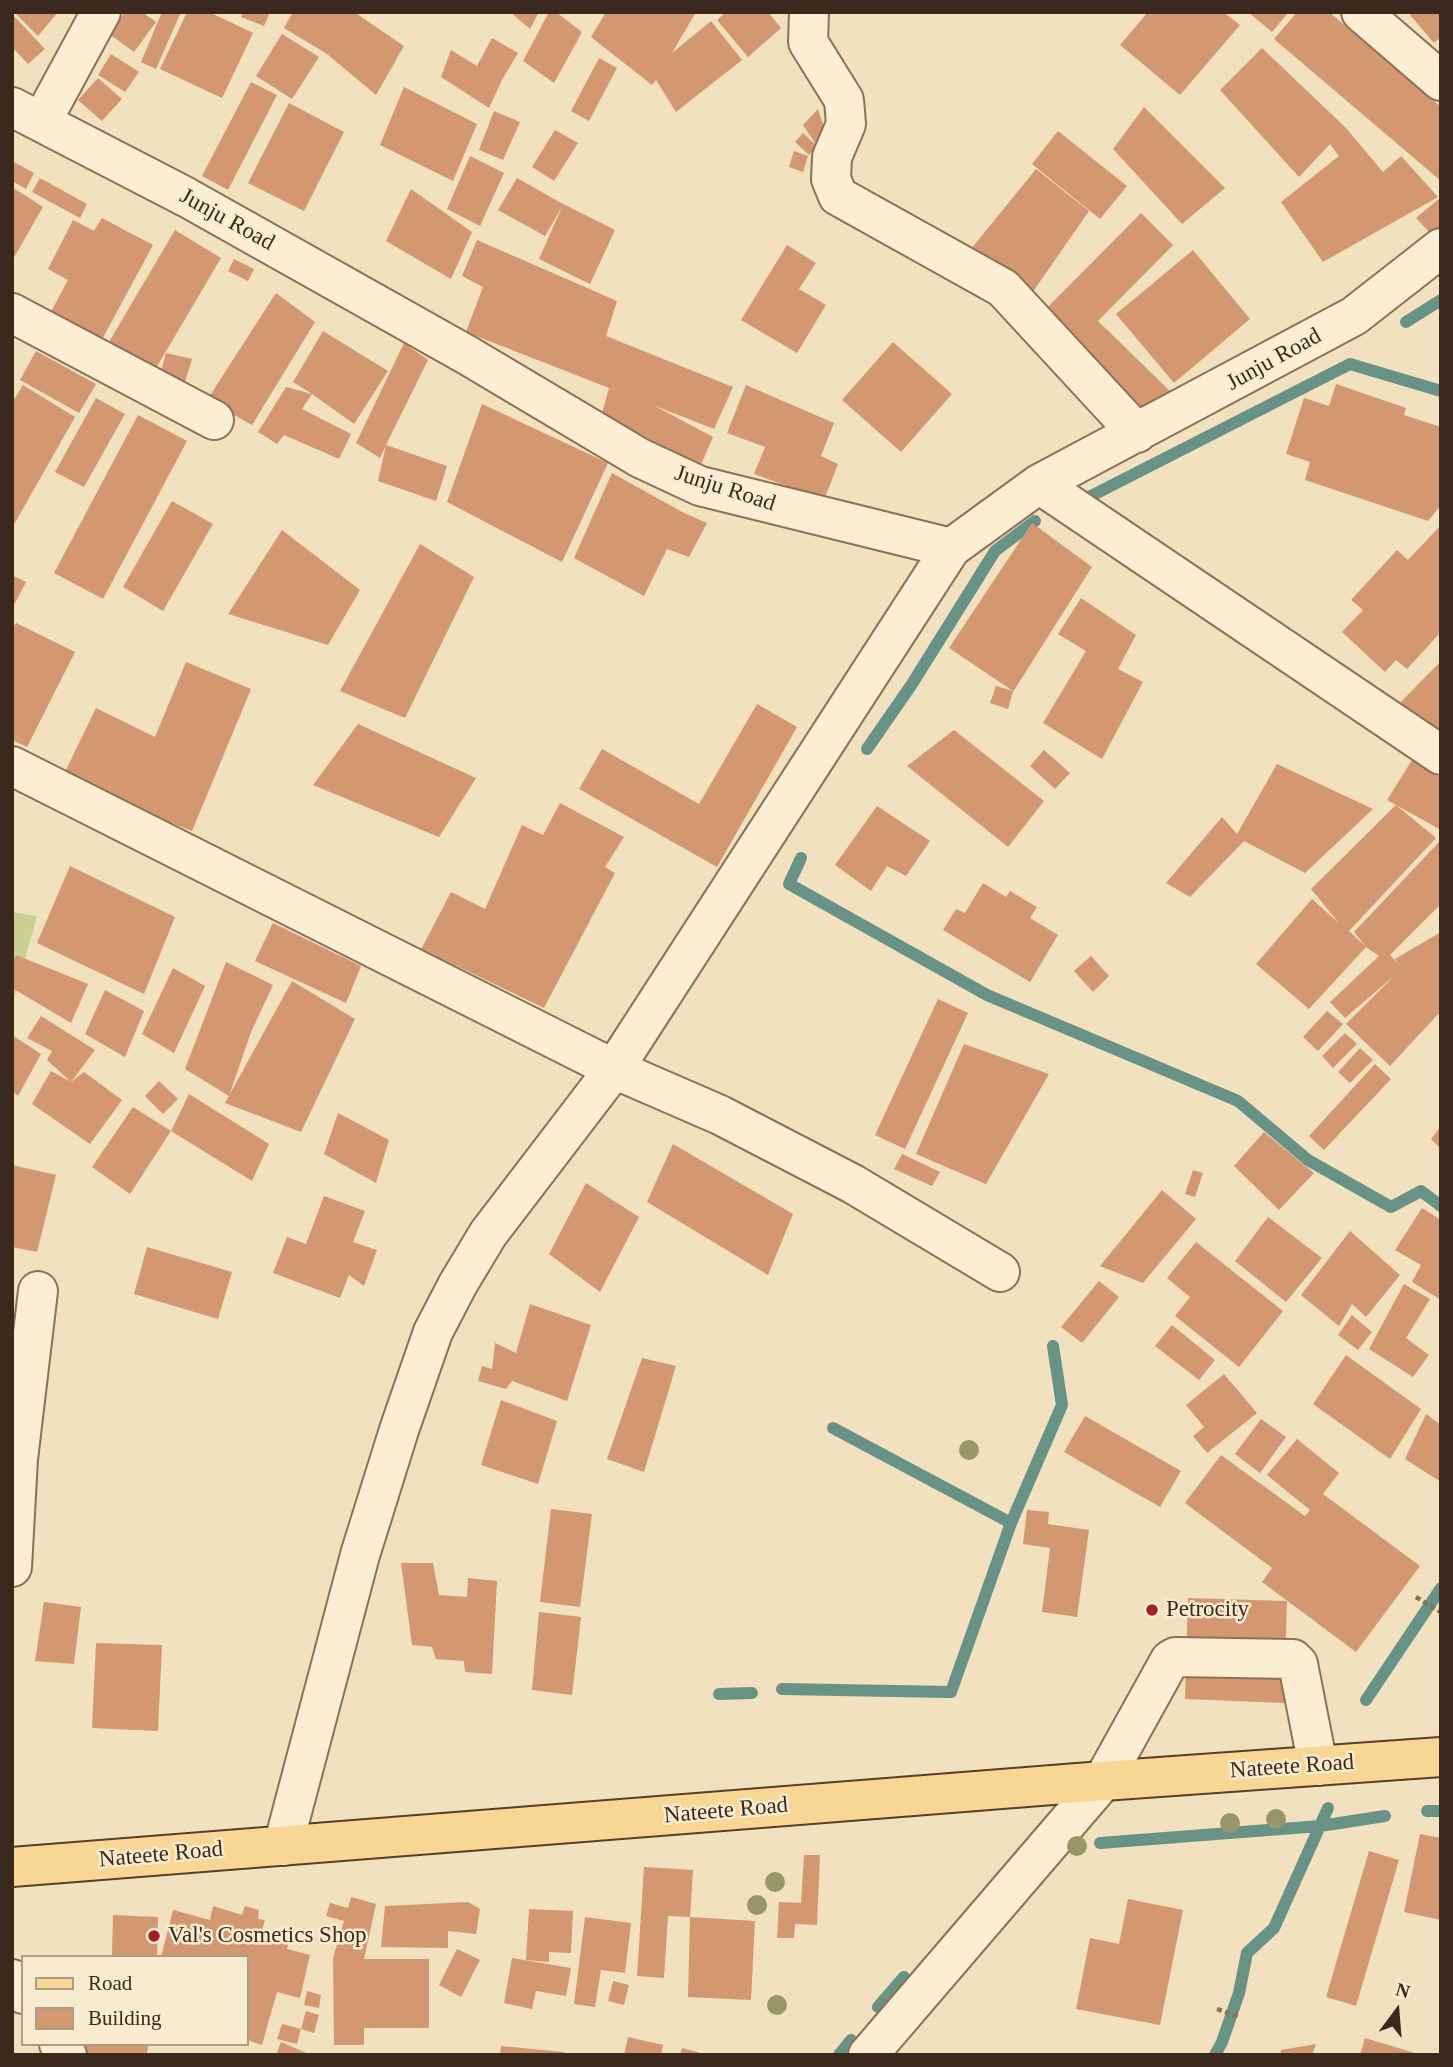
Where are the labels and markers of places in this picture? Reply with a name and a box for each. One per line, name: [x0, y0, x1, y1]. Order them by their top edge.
place label: Petrocity: [1166, 1596, 1249, 1624]
marker: Petrocity: [1144, 1602, 1160, 1618]
place label: Val's Cosmetics Shop: [168, 1922, 366, 1950]
marker: Val's Cosmetics Shop: [146, 1928, 162, 1944]

